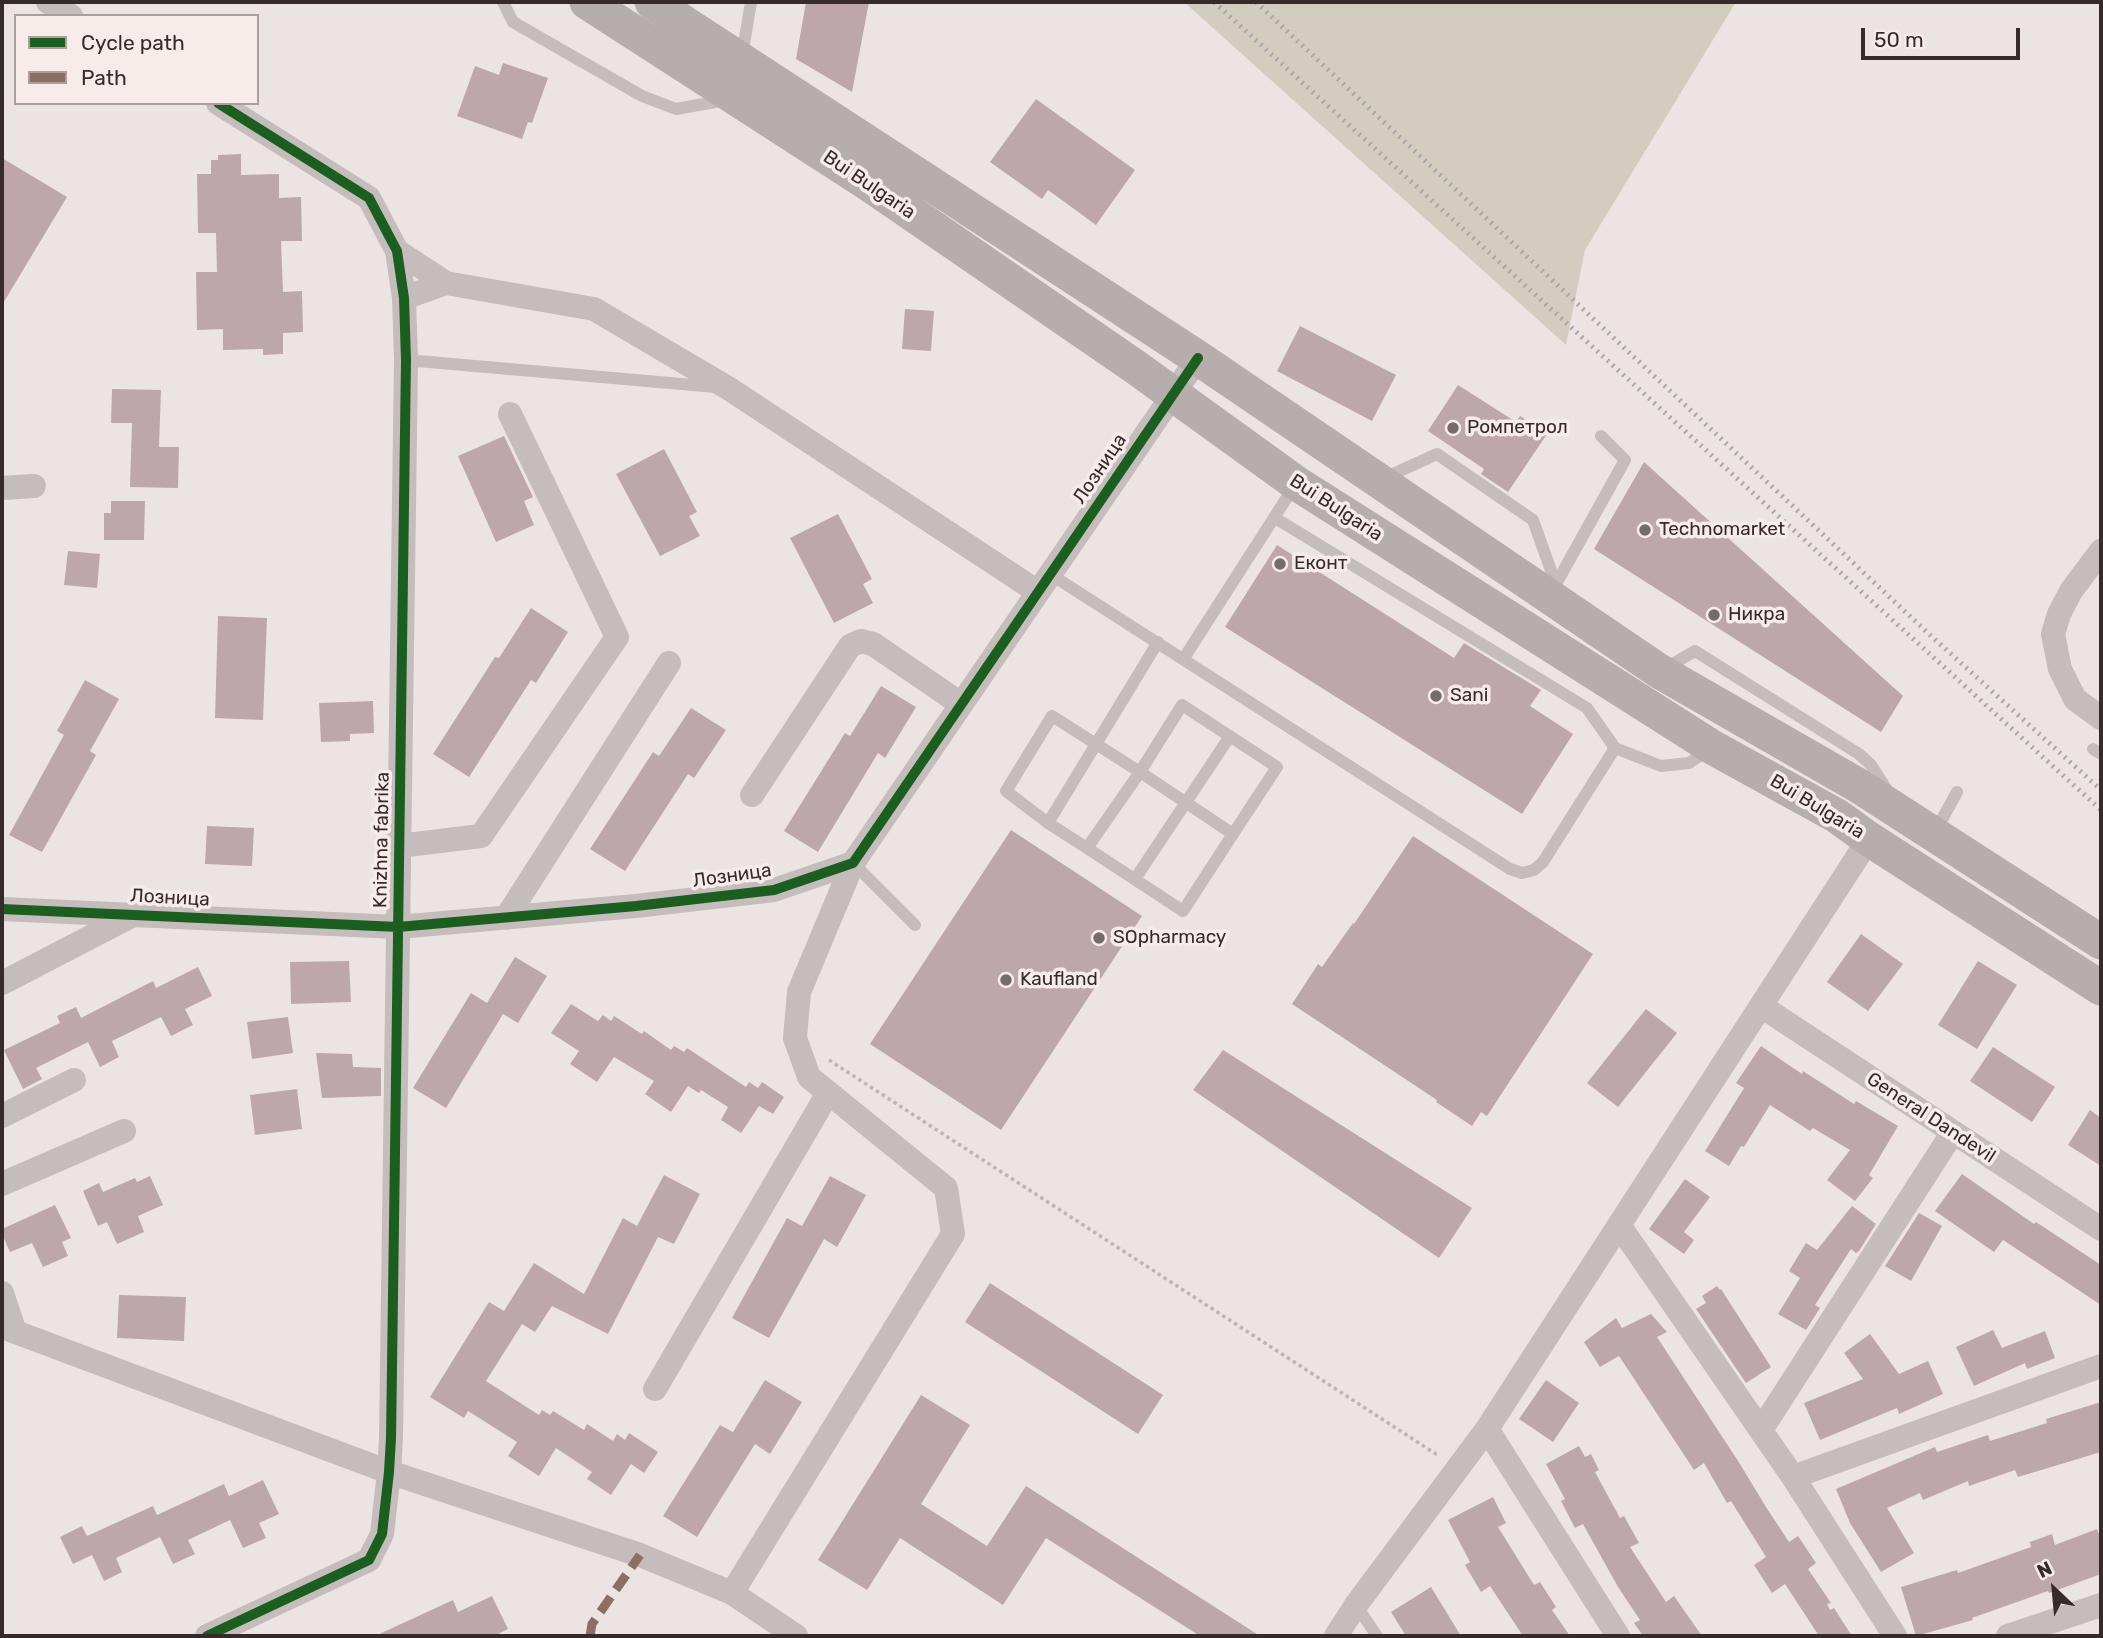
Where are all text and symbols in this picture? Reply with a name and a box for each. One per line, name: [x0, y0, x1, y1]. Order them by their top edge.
legend: [14, 14, 259, 105]
scale bar: [1865, 14, 2024, 58]
text: 50 m: [1874, 27, 1924, 52]
text: Cycle path: [81, 30, 185, 55]
text: Path: [81, 65, 127, 90]
street label: Bui Bulgaria: [819, 146, 919, 224]
place label: Ромпетрол: [1467, 417, 1568, 439]
marker: Ромпетрол: [1445, 420, 1461, 436]
street label: Лозница: [1068, 430, 1132, 508]
street label: Bui Bulgaria: [1285, 470, 1387, 546]
place label: Technomarket: [1659, 519, 1785, 541]
marker: Technomarket: [1637, 522, 1653, 538]
place label: Еконт: [1294, 553, 1347, 575]
marker: Еконт: [1272, 556, 1288, 572]
place label: Никра: [1728, 604, 1785, 626]
marker: Никра: [1706, 607, 1722, 623]
place label: Sani: [1450, 685, 1488, 707]
marker: Sani: [1428, 688, 1444, 704]
street label: Bui Bulgaria: [1766, 770, 1868, 844]
street label: Knizhna fabrika: [369, 772, 395, 908]
street label: Лозница: [691, 859, 773, 893]
street label: Лозница: [130, 885, 210, 911]
place label: SOpharmacy: [1113, 927, 1226, 949]
marker: SOpharmacy: [1091, 930, 1107, 946]
place label: Kaufland: [1020, 969, 1098, 991]
marker: Kaufland: [998, 972, 1014, 988]
street label: General Dandevil: [1862, 1068, 2000, 1168]
north arrow: [2019, 1554, 2089, 1624]
text: N: [2033, 1556, 2056, 1583]

